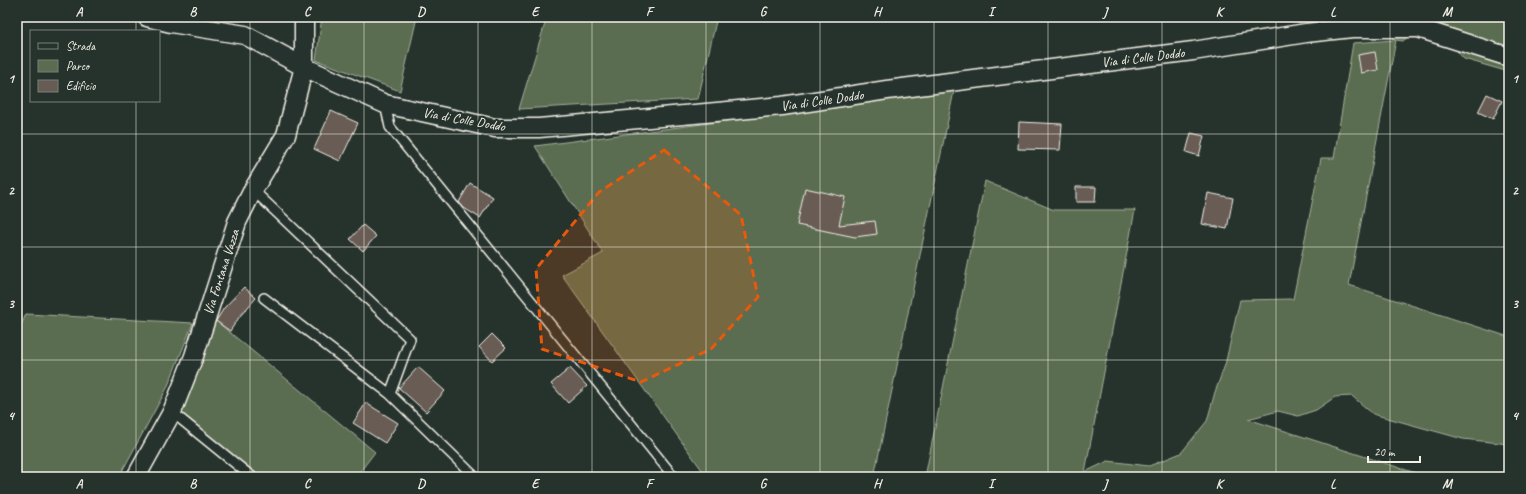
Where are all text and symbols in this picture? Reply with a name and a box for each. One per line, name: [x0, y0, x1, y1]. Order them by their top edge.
text: A: [76, 4, 84, 20]
text: B: [190, 4, 198, 20]
text: C: [304, 4, 312, 20]
text: D: [417, 4, 426, 20]
text: E: [532, 4, 541, 20]
text: F: [646, 4, 655, 20]
text: G: [760, 4, 768, 20]
text: H: [873, 4, 883, 20]
text: I: [988, 4, 997, 20]
text: J: [1102, 4, 1109, 20]
text: K: [1216, 4, 1226, 20]
text: L: [1330, 4, 1337, 20]
text: M: [1442, 4, 1453, 20]
legend: [30, 30, 160, 102]
text: Strada: [66, 38, 96, 54]
street label: Via di Colle Doddo: [1101, 44, 1186, 71]
text: Parco: [66, 58, 91, 74]
text: 1: [8, 71, 16, 87]
text: 1: [1512, 71, 1520, 87]
text: Edificio: [66, 78, 96, 94]
street label: Via di Colle Doddo: [780, 86, 865, 115]
street label: Via di Colle Doddo: [421, 104, 507, 135]
text: 2: [8, 183, 15, 199]
text: 2: [1512, 183, 1519, 199]
street label: Via Fontana Vazza: [200, 226, 244, 317]
text: 3: [8, 296, 15, 312]
text: 3: [1512, 296, 1519, 312]
text: 4: [8, 408, 16, 424]
text: 4: [1512, 408, 1520, 424]
scale bar: [1368, 438, 1420, 464]
text: 20 m: [1374, 444, 1396, 460]
text: A: [76, 476, 84, 492]
text: B: [190, 476, 198, 492]
text: C: [304, 476, 312, 492]
text: D: [417, 476, 426, 492]
text: E: [532, 476, 541, 492]
text: F: [646, 476, 655, 492]
text: G: [760, 476, 768, 492]
text: H: [873, 476, 883, 492]
text: I: [988, 476, 997, 492]
text: J: [1102, 476, 1109, 492]
text: K: [1216, 476, 1226, 492]
text: L: [1330, 476, 1337, 492]
text: M: [1442, 476, 1453, 492]

